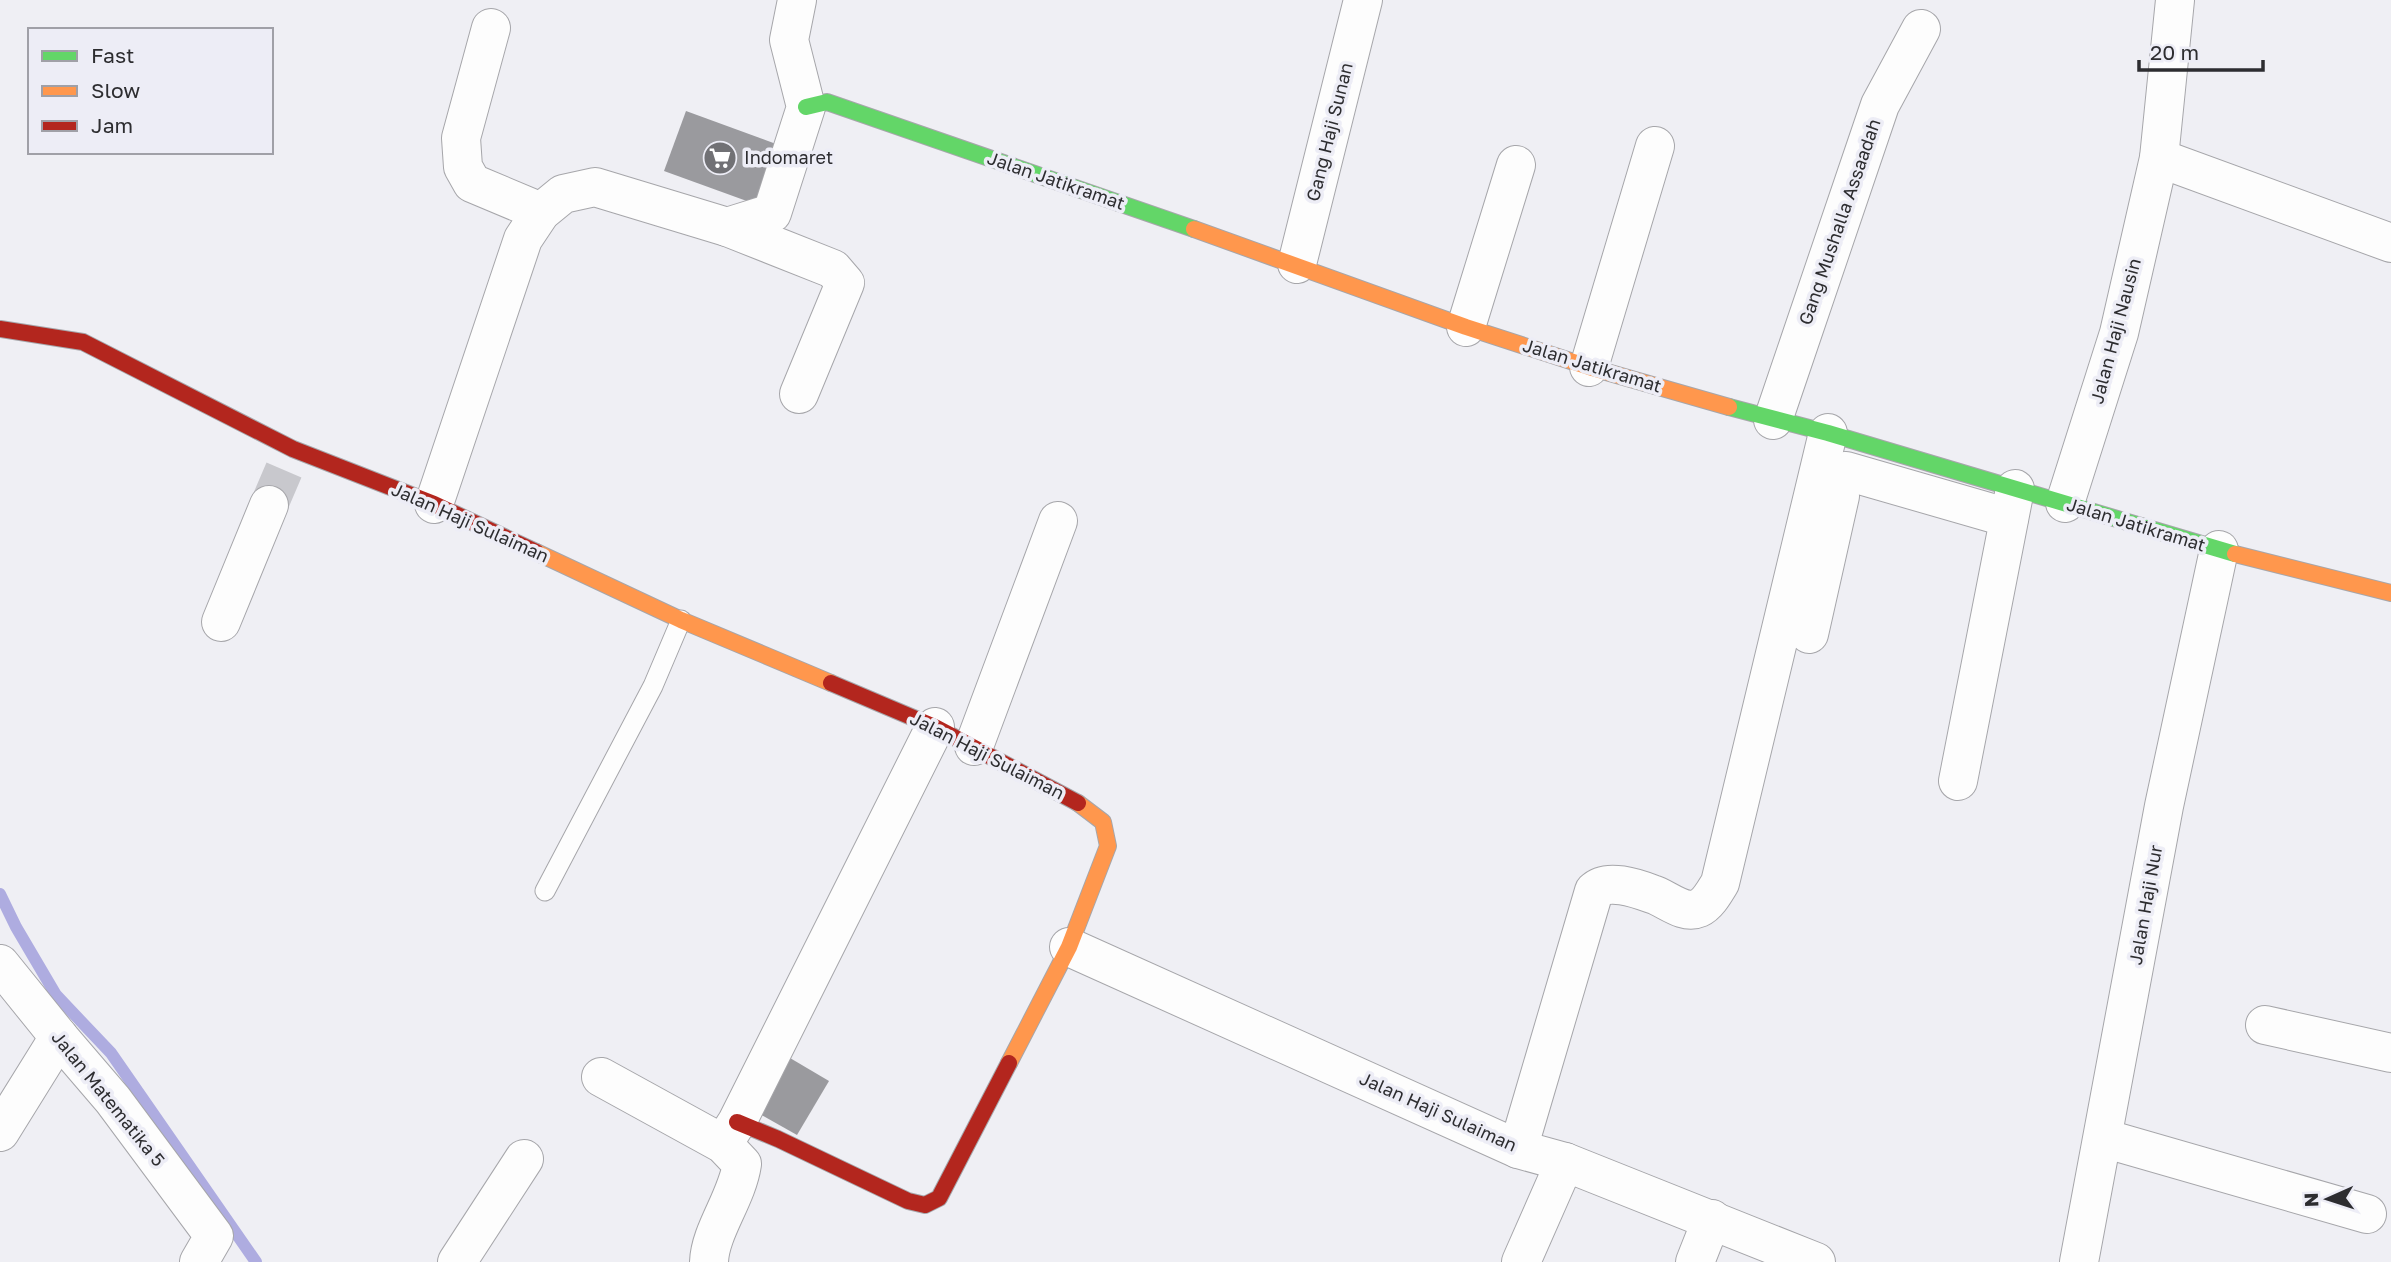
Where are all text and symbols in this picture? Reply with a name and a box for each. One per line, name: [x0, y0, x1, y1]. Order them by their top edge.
legend: [28, 28, 273, 154]
scale bar: [2139, 28, 2263, 72]
text: 20 m: [2150, 39, 2199, 65]
text: Fast: [91, 42, 134, 68]
street label: Gang Haji Sunan: [1301, 60, 1357, 203]
text: Slow: [91, 77, 140, 103]
text: Jam: [91, 112, 133, 138]
street label: Gang Mushalla Assaadah: [1793, 116, 1885, 328]
supermarket icon: Indomaret: [701, 139, 739, 177]
place label: Indomaret: [744, 146, 833, 168]
street label: Jalan Jatikramat: [985, 146, 1128, 214]
street label: Jalan Haji Nausin: [2085, 256, 2145, 406]
street label: Jalan Jatikramat: [1520, 333, 1664, 397]
street label: Jalan Haji Sulaiman: [388, 477, 553, 567]
street label: Jalan Jatikramat: [2064, 492, 2208, 556]
street label: Jalan Haji Sulaiman: [907, 707, 1068, 803]
street label: Jalan Haji Nur: [2124, 843, 2166, 966]
street label: Jalan Matematika 5: [47, 1026, 170, 1171]
street label: Jalan Haji Sulaiman: [1356, 1066, 1521, 1156]
north arrow: [2293, 1164, 2363, 1234]
text: N: [2299, 1192, 2322, 1208]

